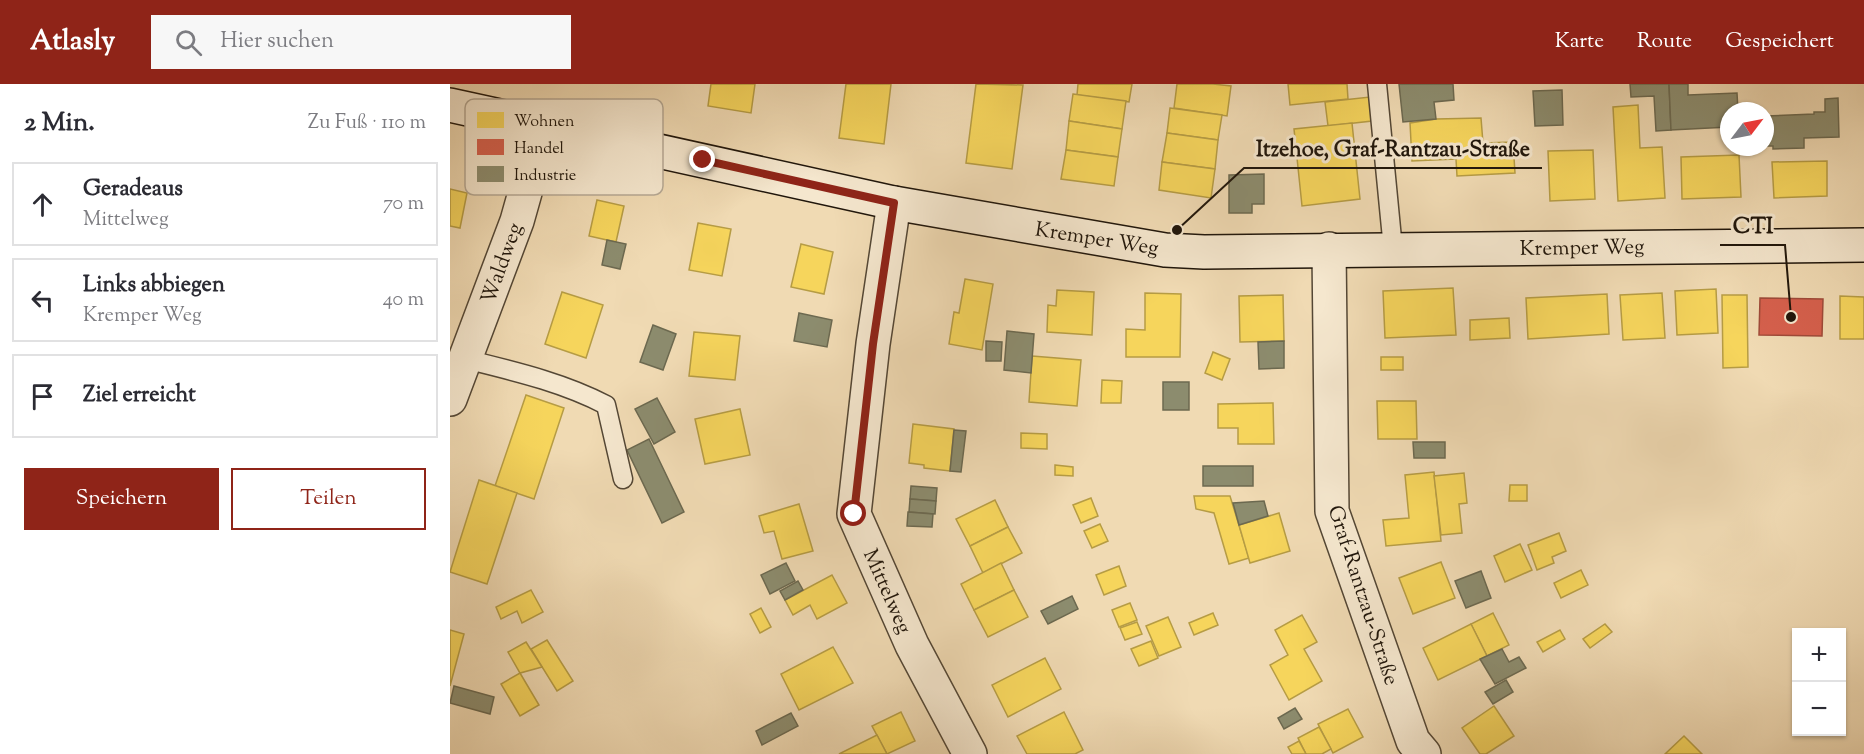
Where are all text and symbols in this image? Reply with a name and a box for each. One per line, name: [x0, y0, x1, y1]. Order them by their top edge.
search box: [151, 15, 571, 69]
text: Atlasly: [30, 22, 115, 62]
icon: search: [172, 26, 205, 59]
text: Hier suchen: [220, 26, 334, 58]
text: Karte: [1555, 27, 1604, 57]
text: Route: [1637, 27, 1692, 57]
text: Gespeichert: [1725, 27, 1834, 57]
legend: [465, 99, 663, 195]
north arrow: [1720, 102, 1774, 156]
text: 2 Min.: [24, 105, 95, 142]
text: Zu Fuß · 110 m: [308, 109, 426, 138]
text: Wohnen: [514, 111, 575, 134]
callout: Itzehoe, Graf-Rantzau-Straße: [1244, 128, 1542, 168]
text: Itzehoe, Graf-Rantzau-Straße: [1256, 135, 1530, 167]
text: Handel: [514, 138, 565, 161]
route end: [689, 146, 715, 172]
text: Industrie: [514, 165, 576, 188]
text: Geradeaus: [83, 174, 183, 206]
icon: ahead: [26, 188, 59, 221]
text: 70 m: [383, 190, 424, 219]
callout: CTI: [1720, 205, 1785, 245]
text: Mittelweg: [83, 206, 169, 235]
text: CTI: [1733, 212, 1774, 244]
street label: Kremper Weg: [1033, 215, 1161, 265]
street label: Waldweg: [474, 219, 531, 308]
street label: Kremper Weg: [1519, 233, 1645, 265]
text: Links abbiegen: [83, 270, 225, 302]
icon: left: [26, 284, 59, 317]
text: 40 m: [383, 286, 424, 315]
text: Kremper Weg: [83, 302, 202, 331]
icon: arrive: [26, 380, 59, 413]
text: Ziel erreicht: [83, 380, 196, 412]
button: Speichern: [24, 468, 219, 530]
button: Teilen: [231, 468, 426, 530]
route start: [840, 500, 866, 526]
street label: Graf-Rantzau-Straße: [1319, 502, 1405, 689]
street label: Mittelweg: [854, 545, 918, 639]
map controls: [1792, 628, 1846, 736]
button: +: [1792, 628, 1846, 682]
button: −: [1792, 682, 1846, 736]

